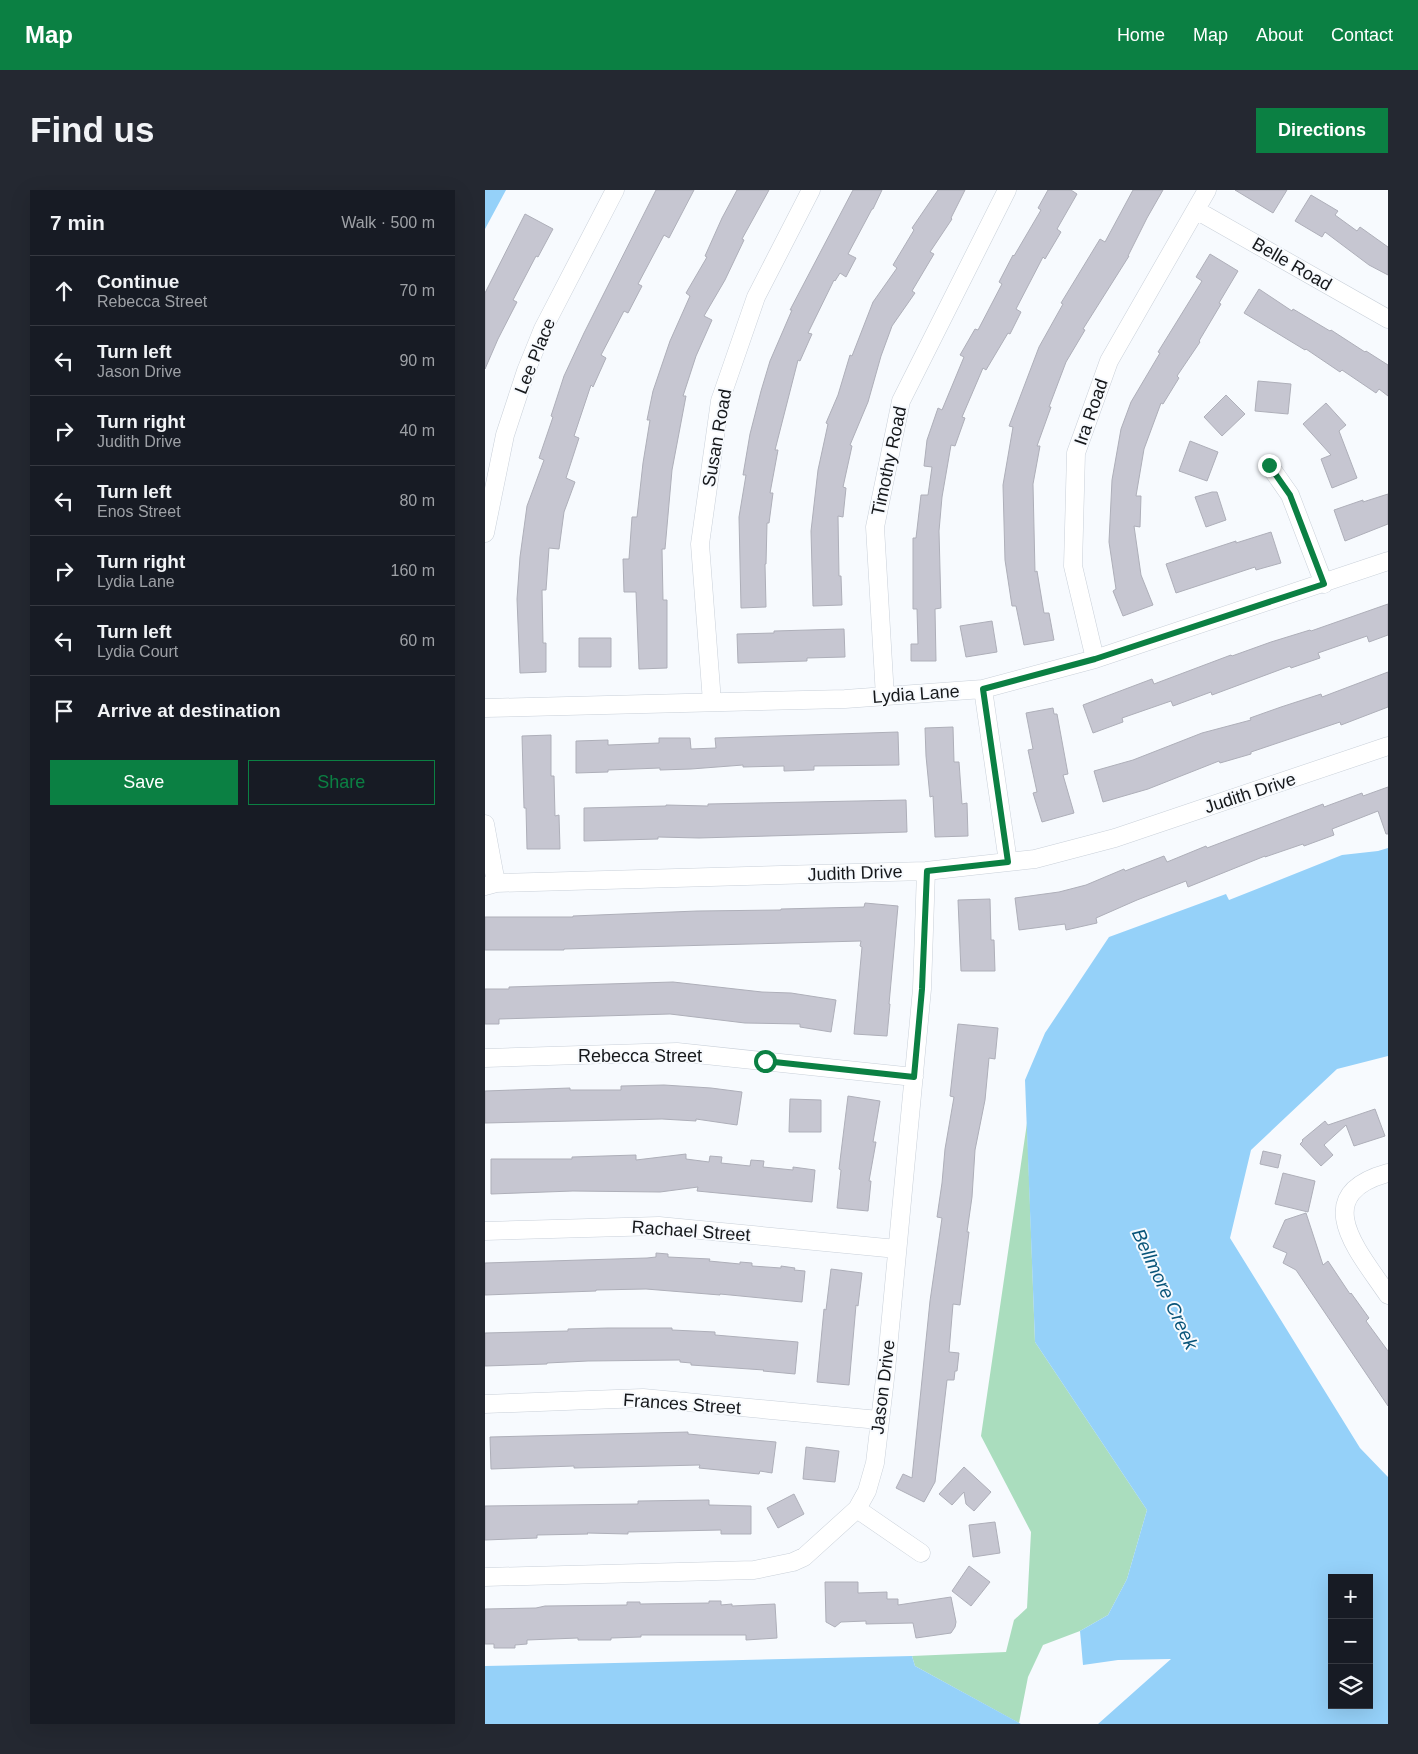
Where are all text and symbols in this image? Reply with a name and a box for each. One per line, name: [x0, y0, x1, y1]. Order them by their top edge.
text: Map: [25, 21, 73, 48]
text: Home: [1117, 25, 1165, 45]
text: Map: [1193, 25, 1228, 45]
text: About: [1256, 25, 1303, 45]
text: Contact: [1331, 25, 1393, 45]
button: Directions: [1256, 108, 1388, 153]
text: Find us: [30, 110, 154, 149]
text: 7 min: [50, 211, 105, 234]
text: Walk · 500 m: [341, 214, 435, 231]
street label: Belle Road: [1249, 233, 1335, 295]
text: Continue: [97, 271, 179, 292]
icon: ahead: [50, 277, 78, 305]
text: 70 m: [399, 282, 435, 299]
text: Rebecca Street: [97, 293, 207, 310]
street label: Lee Place: [511, 315, 559, 397]
text: Turn left: [97, 341, 172, 362]
icon: left: [50, 347, 78, 375]
text: 90 m: [399, 352, 435, 369]
text: Jason Drive: [97, 363, 181, 380]
street label: Ira Road: [1070, 376, 1112, 448]
street label: Susan Road: [699, 387, 735, 489]
street label: Timothy Road: [868, 404, 910, 518]
text: Turn right: [97, 411, 185, 432]
icon: right: [50, 417, 78, 445]
text: 40 m: [399, 422, 435, 439]
text: Judith Drive: [97, 433, 181, 450]
route end: [1258, 454, 1281, 477]
text: Turn left: [97, 481, 172, 502]
icon: left: [50, 487, 78, 515]
text: 80 m: [399, 492, 435, 509]
text: Enos Street: [97, 503, 181, 520]
text: Turn right: [97, 551, 185, 572]
icon: right: [50, 557, 78, 585]
text: 160 m: [391, 562, 435, 579]
text: Lydia Lane: [97, 573, 175, 590]
text: Turn left: [97, 621, 172, 642]
icon: left: [50, 627, 78, 655]
text: 60 m: [399, 632, 435, 649]
text: Lydia Court: [97, 643, 178, 660]
street label: Lydia Lane: [872, 681, 960, 707]
icon: arrive: [50, 697, 78, 725]
text: Arrive at destination: [97, 700, 281, 721]
button: Save: [50, 760, 238, 805]
button: Share: [248, 760, 435, 805]
street label: Judith Drive: [1202, 769, 1298, 817]
street label: Judith Drive: [807, 861, 903, 885]
street label: Rebecca Street: [578, 1046, 702, 1066]
route start: [754, 1050, 777, 1073]
street label: Rachael Street: [631, 1217, 751, 1245]
water label: Bellmore Creek: [1128, 1225, 1203, 1354]
street label: Jason Drive: [867, 1339, 899, 1435]
street label: Frances Street: [622, 1390, 742, 1418]
map controls: [1328, 1574, 1373, 1709]
button: +: [1328, 1574, 1373, 1619]
button: −: [1328, 1619, 1373, 1664]
button: layers: [1328, 1664, 1373, 1709]

